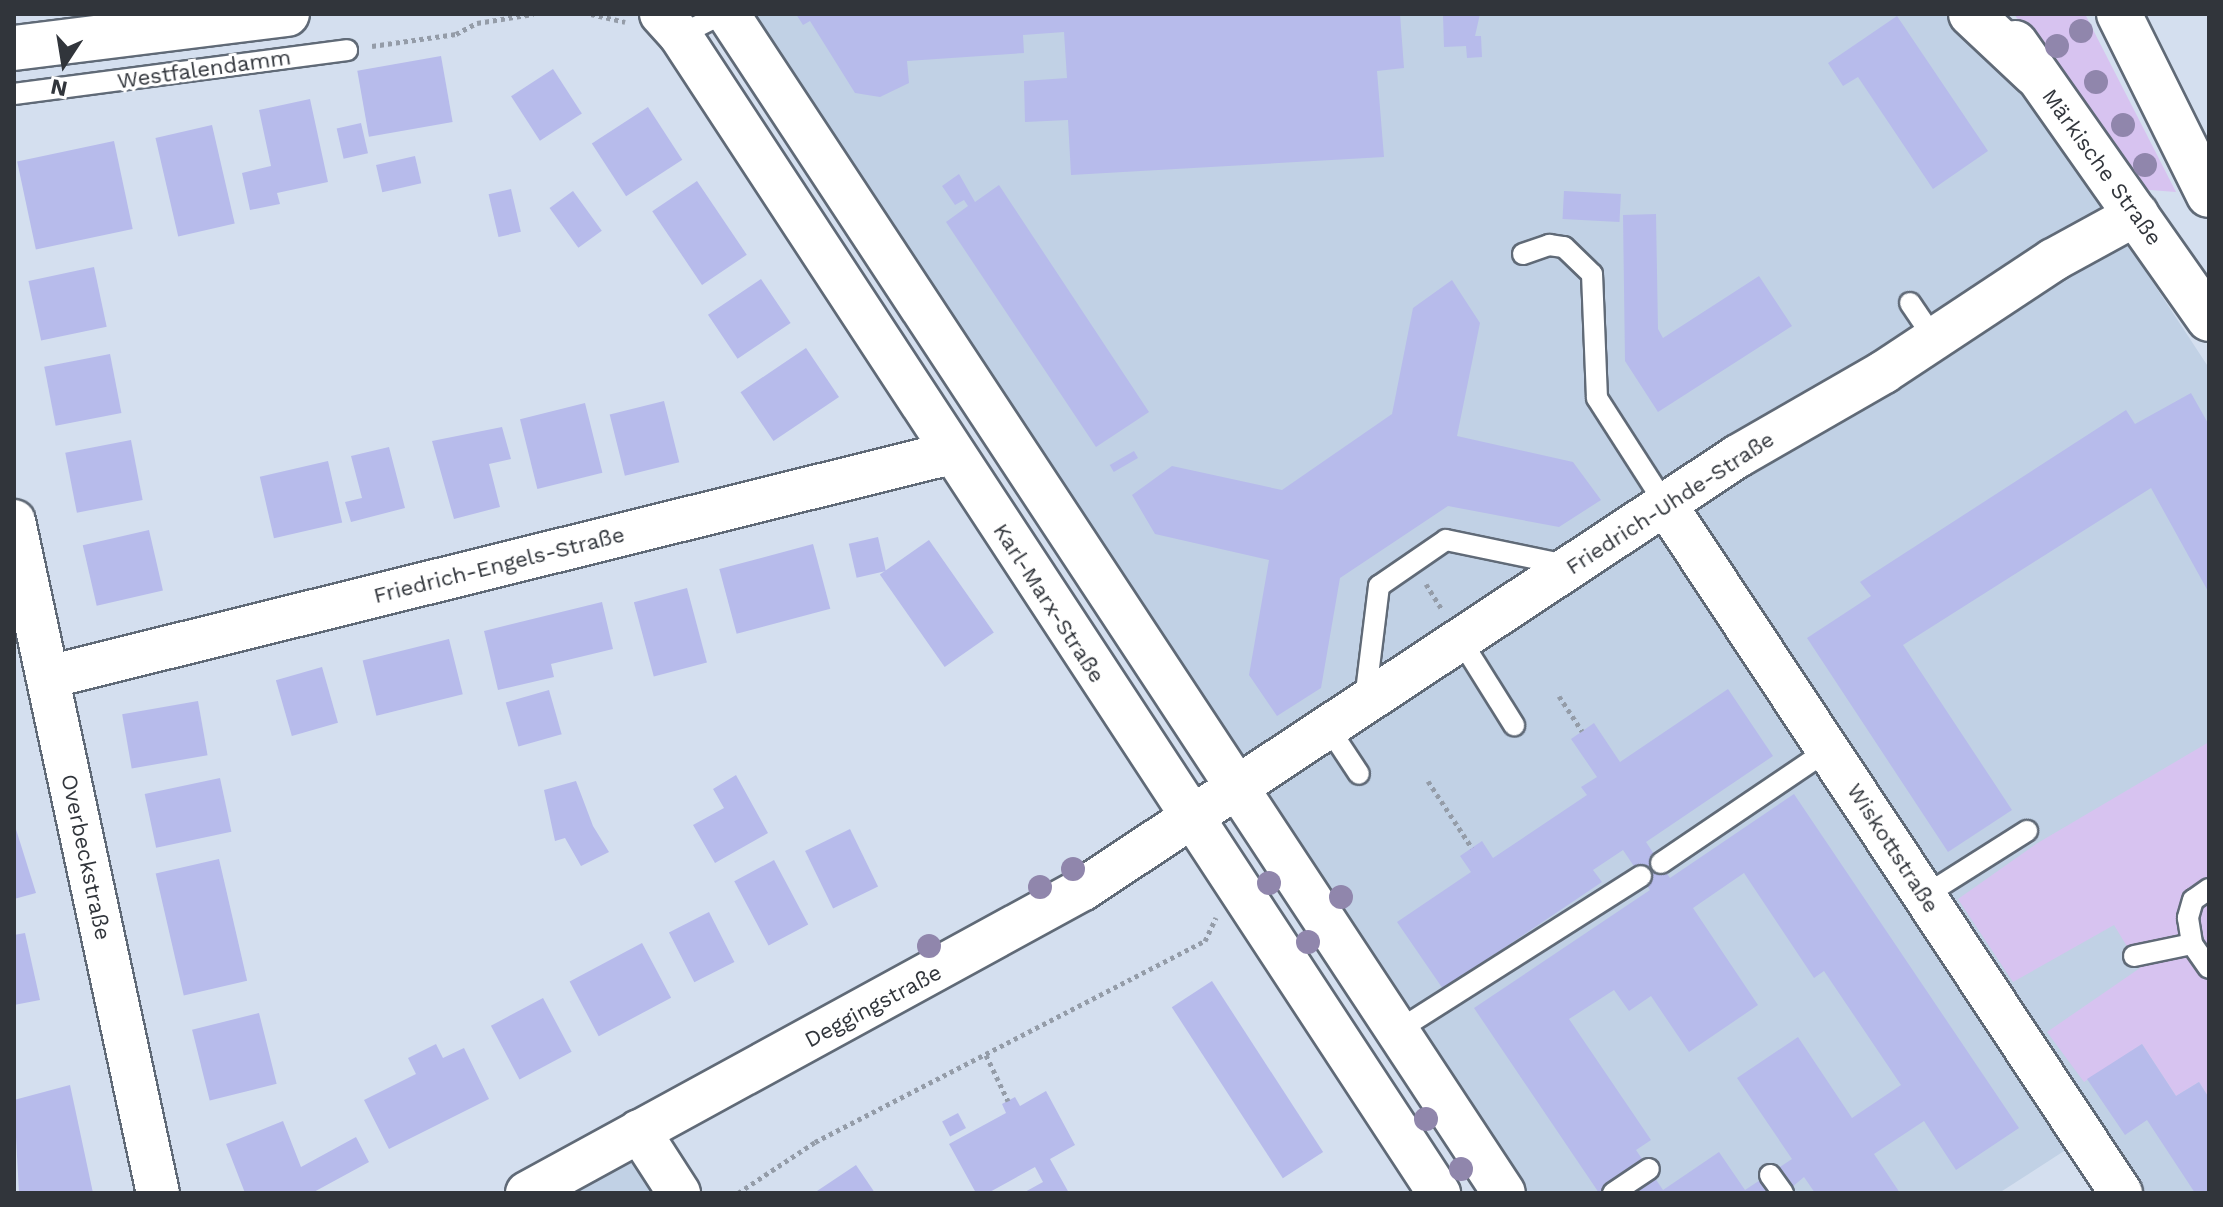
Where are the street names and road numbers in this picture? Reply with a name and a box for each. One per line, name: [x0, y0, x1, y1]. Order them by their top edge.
street label: Westfalendamm: [115, 44, 293, 94]
street label: Märkische Straße: [2036, 84, 2168, 250]
street label: Friedrich-Uhde-Straße: [1561, 426, 1779, 580]
street label: Karl-Marx-Straße: [988, 518, 1110, 688]
street label: Friedrich-Engels-Straße: [371, 521, 627, 609]
street label: Overbeckstraße: [56, 772, 116, 942]
street label: Wiskottstraße: [1841, 778, 1945, 918]
street label: Deggingstraße: [800, 959, 946, 1053]

